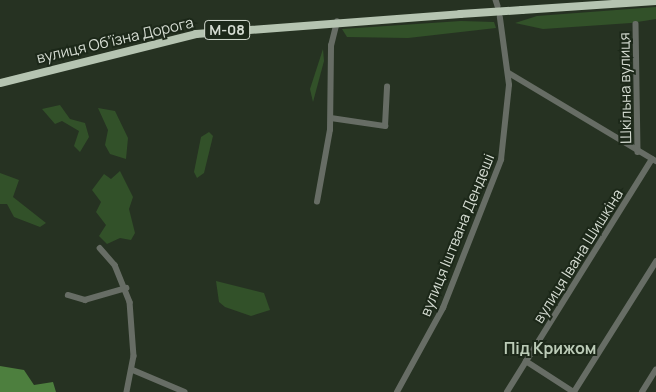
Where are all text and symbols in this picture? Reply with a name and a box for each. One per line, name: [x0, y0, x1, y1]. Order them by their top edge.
street label: вулиця Обʼїзна Дорога: [35, 13, 195, 67]
road number: М-08: [203, 18, 251, 42]
street label: Шкільна вулиця: [615, 32, 635, 144]
street label: вулиця Іштвана Дендеші: [416, 151, 498, 319]
street label: вулиця Івана Шишкіна: [529, 185, 627, 327]
district label: Під Крижом: [504, 338, 596, 358]

